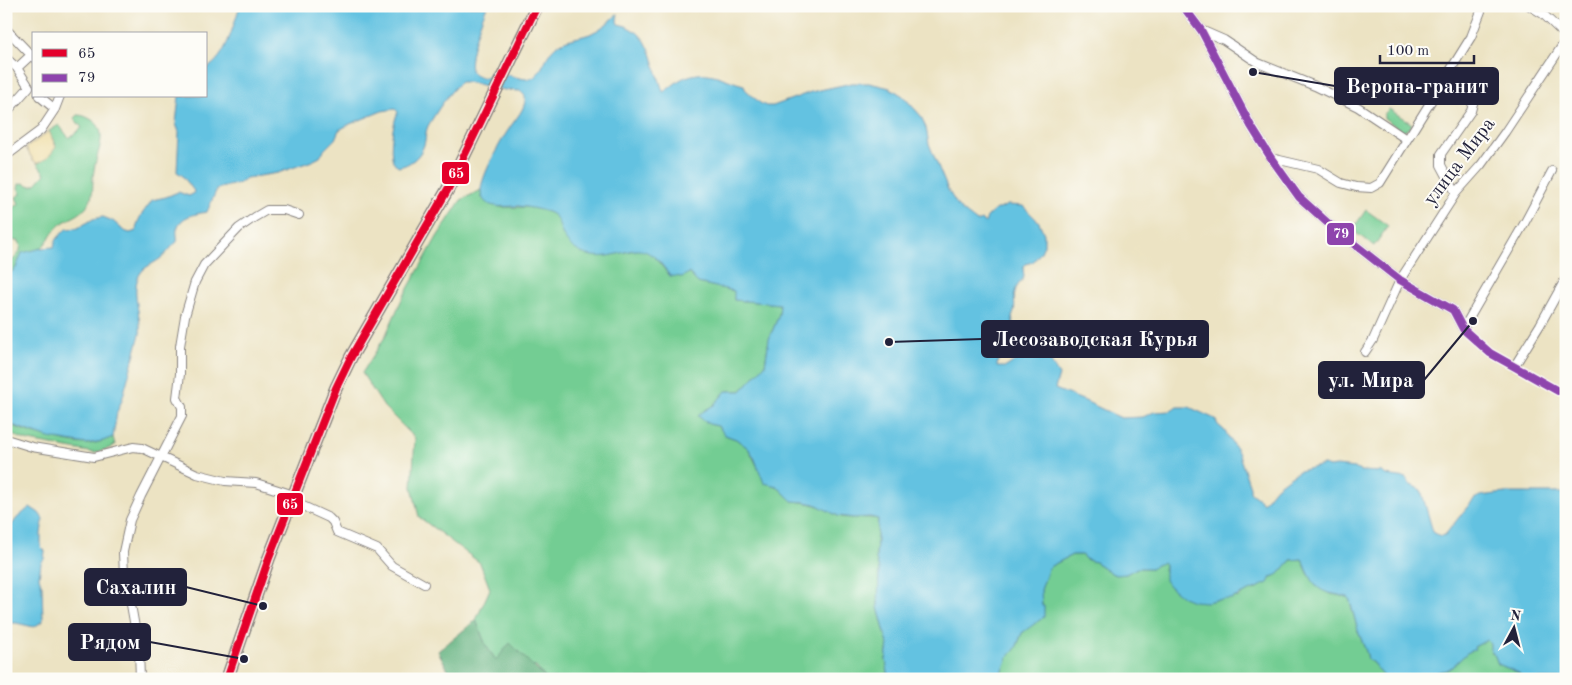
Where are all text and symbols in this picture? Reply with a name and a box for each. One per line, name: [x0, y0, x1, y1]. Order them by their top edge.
legend: [32, 32, 208, 98]
scale bar: [1380, 32, 1473, 64]
text: 100 m: [1387, 44, 1429, 59]
text: 65: [78, 47, 95, 62]
callout: Верона-гранит: [1335, 68, 1498, 104]
text: 79: [78, 71, 95, 86]
text: Верона-гранит: [1346, 77, 1488, 98]
street label: улица Мира: [1421, 114, 1500, 210]
line badge: 65: [441, 161, 470, 185]
text: 65: [448, 167, 464, 181]
line badge: 79: [1326, 222, 1355, 246]
text: 79: [1333, 227, 1349, 241]
callout: Лесозаводская Курья: [982, 321, 1208, 357]
text: Лесозаводская Курья: [992, 330, 1198, 351]
callout: ул. Мира: [1319, 362, 1424, 398]
text: ул. Мира: [1328, 371, 1414, 392]
line badge: 65: [276, 492, 304, 516]
text: 65: [282, 498, 298, 512]
callout: Сахалин: [85, 569, 186, 605]
text: Сахалин: [96, 578, 177, 599]
north arrow: [1490, 602, 1540, 652]
text: N: [1509, 608, 1522, 624]
callout: Рядом: [69, 624, 150, 660]
text: Рядом: [80, 633, 140, 654]

